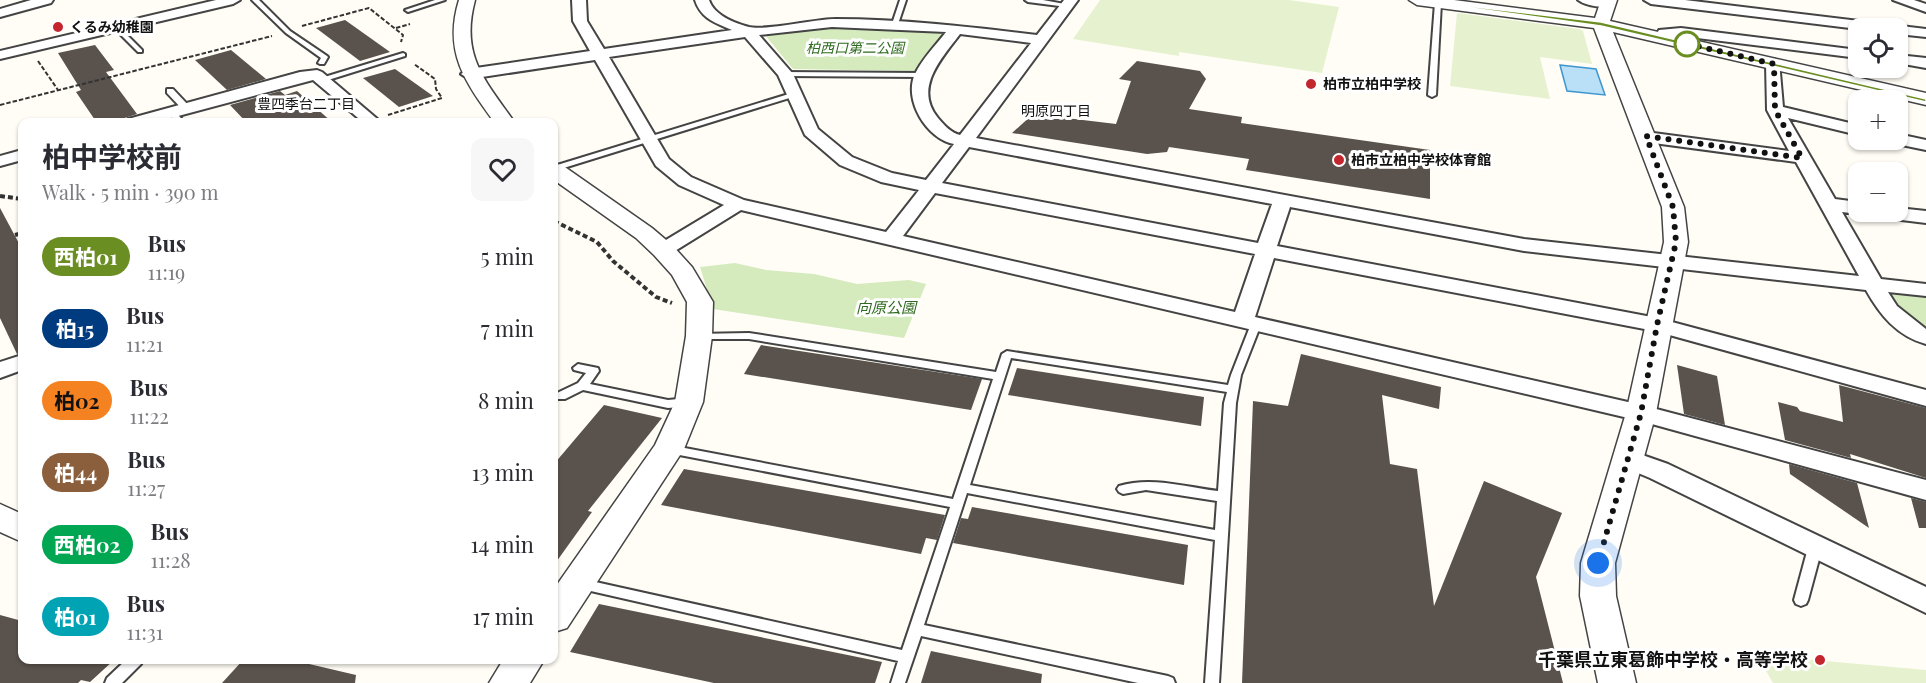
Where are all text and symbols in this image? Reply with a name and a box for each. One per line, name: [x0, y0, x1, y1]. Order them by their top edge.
place label: くるみ幼稚園: [70, 17, 154, 36]
map controls: [1848, 18, 1908, 222]
button: locate: [1848, 18, 1908, 78]
marker: くるみ幼稚園: [51, 20, 65, 34]
unlabelled marker: [1674, 31, 1700, 57]
park label: 柏西口第二公園: [806, 38, 906, 57]
place label: 柏市立柏中学校: [1323, 74, 1421, 93]
marker: 柏市立柏中学校: [1304, 77, 1318, 91]
button: +: [1848, 90, 1908, 150]
district label: 豊四季台二丁目: [257, 94, 355, 113]
district label: 明原四丁目: [1021, 101, 1091, 120]
text: 柏中学校前: [42, 137, 182, 174]
button: heart: [471, 138, 534, 201]
place label: 柏市立柏中学校体育館: [1351, 150, 1491, 169]
marker: 柏市立柏中学校体育館: [1332, 153, 1346, 167]
button: −: [1848, 162, 1908, 222]
text: Walk · 5 min · 390 m: [42, 178, 219, 205]
text: Bus: [148, 228, 186, 258]
text: 5 min: [481, 241, 534, 271]
text: 西柏01: [54, 242, 118, 270]
text: 11:19: [148, 258, 185, 285]
park label: 向原公園: [856, 297, 918, 317]
text: Bus: [126, 300, 164, 330]
text: 7 min: [481, 313, 534, 343]
text: 柏15: [56, 314, 94, 342]
text: 11:21: [126, 330, 163, 357]
text: Bus: [130, 372, 168, 402]
text: 8 min: [478, 385, 534, 415]
text: 柏02: [54, 386, 100, 414]
text: 11:22: [130, 402, 169, 429]
text: Bus: [127, 444, 165, 474]
text: 13 min: [472, 457, 534, 487]
text: 柏44: [54, 458, 97, 486]
text: 11:27: [127, 474, 165, 501]
text: Bus: [151, 516, 189, 546]
text: 14 min: [470, 529, 534, 559]
text: 西柏02: [54, 530, 121, 558]
text: 11:28: [151, 546, 191, 573]
your location: [1583, 548, 1613, 578]
text: Bus: [127, 588, 165, 618]
text: 17 min: [473, 601, 534, 631]
text: 柏01: [54, 602, 97, 630]
text: 11:31: [127, 618, 163, 645]
place label: 千葉県立東葛飾中学校・高等学校: [1538, 647, 1808, 671]
marker: 千葉県立東葛飾中学校・高等学校: [1813, 653, 1827, 667]

